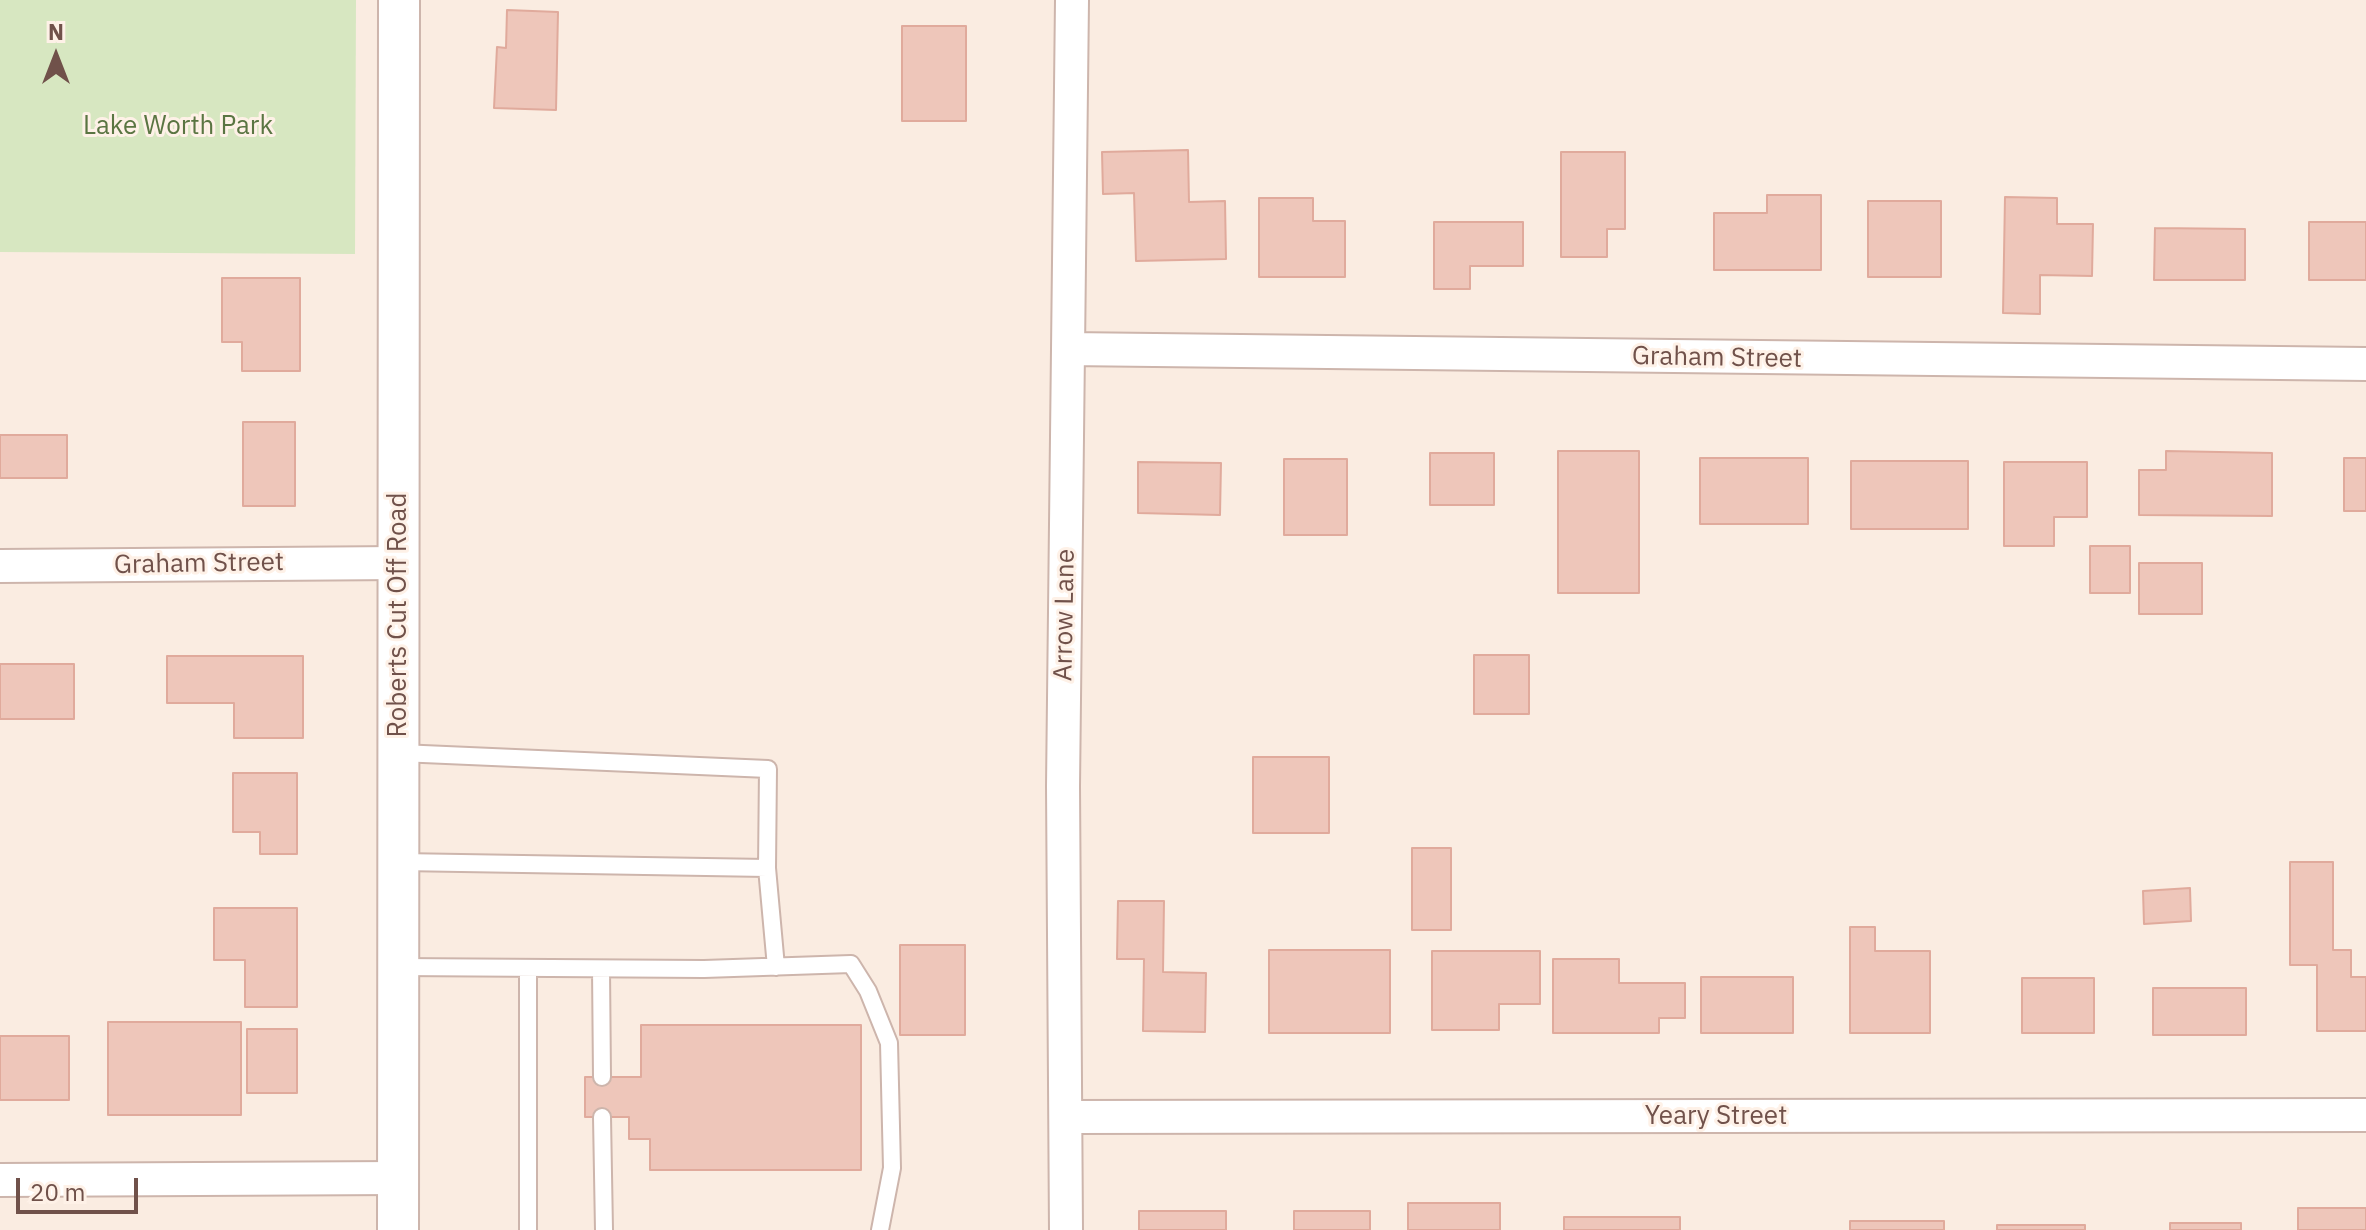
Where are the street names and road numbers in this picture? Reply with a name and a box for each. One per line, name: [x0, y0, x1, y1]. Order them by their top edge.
street label: Graham Street: [1632, 341, 1802, 375]
street label: Roberts Cut Off Road: [382, 492, 414, 738]
street label: Graham Street: [114, 547, 284, 581]
street label: Arrow Lane: [1048, 549, 1082, 681]
street label: Yeary Street: [1645, 1100, 1787, 1132]

